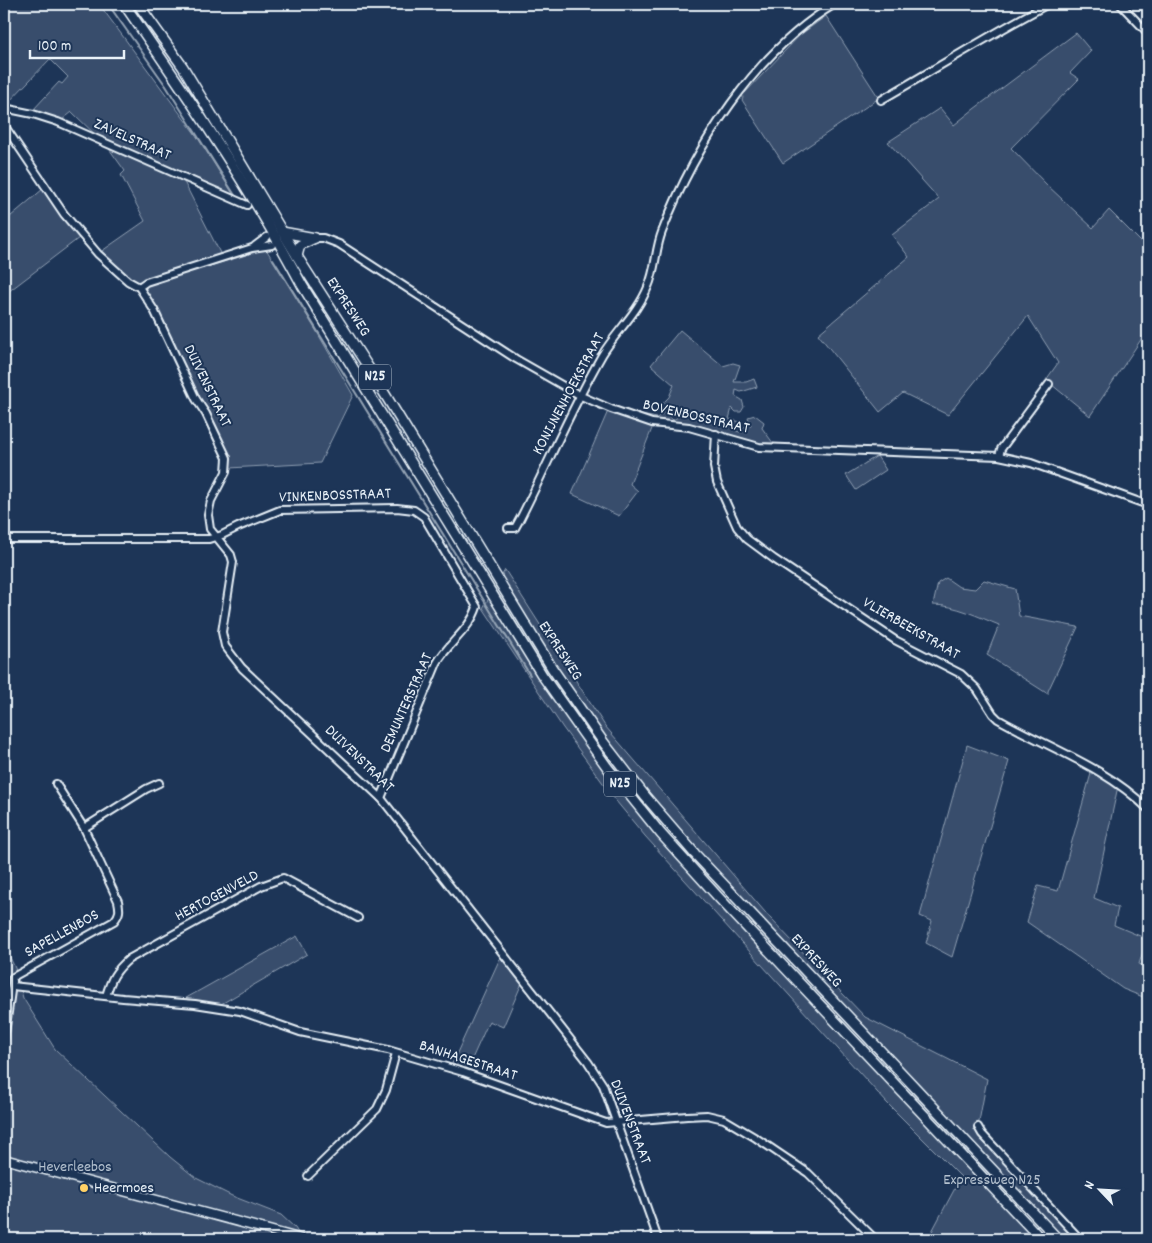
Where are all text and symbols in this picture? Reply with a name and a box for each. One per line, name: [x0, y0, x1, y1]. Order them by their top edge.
scale bar: [30, 28, 124, 60]
text: 100 m: [38, 36, 71, 58]
street label: ZAVELSTRAAT: [90, 113, 175, 168]
street label: EXPRESWEG: [320, 273, 376, 341]
street label: KONIJNENHOEKSTRAAT: [527, 328, 611, 459]
street label: DUIVENSTRAAT: [177, 341, 237, 432]
road number: N25: [359, 364, 391, 390]
street label: BOVENBOSSTRAAT: [641, 394, 752, 441]
street label: VINKENBOSSTRAAT: [279, 483, 392, 509]
street label: VLIERBEEKSTRAAT: [858, 592, 964, 666]
street label: EXPRESWEG: [532, 617, 588, 685]
street label: DEMUNTERSTRAAT: [375, 649, 440, 757]
street label: DUIVENSTRAAT: [319, 720, 399, 799]
road number: N25: [604, 772, 636, 796]
street label: HERTOGENVELD: [171, 864, 263, 928]
street label: SAPELLENBOS: [20, 904, 104, 964]
street label: EXPRESWEG: [785, 929, 847, 993]
street label: BANHAGESTRAAT: [416, 1034, 520, 1088]
street label: DUIVENSTRAAT: [603, 1076, 657, 1168]
park label: Heverleebos: [38, 1156, 112, 1179]
north arrow: [1074, 1166, 1124, 1216]
park label: Expressweg N25: [943, 1169, 1041, 1192]
place label: Heermoes: [94, 1177, 154, 1200]
text: N: [1080, 1178, 1101, 1193]
marker: Heermoes: [78, 1182, 90, 1194]

